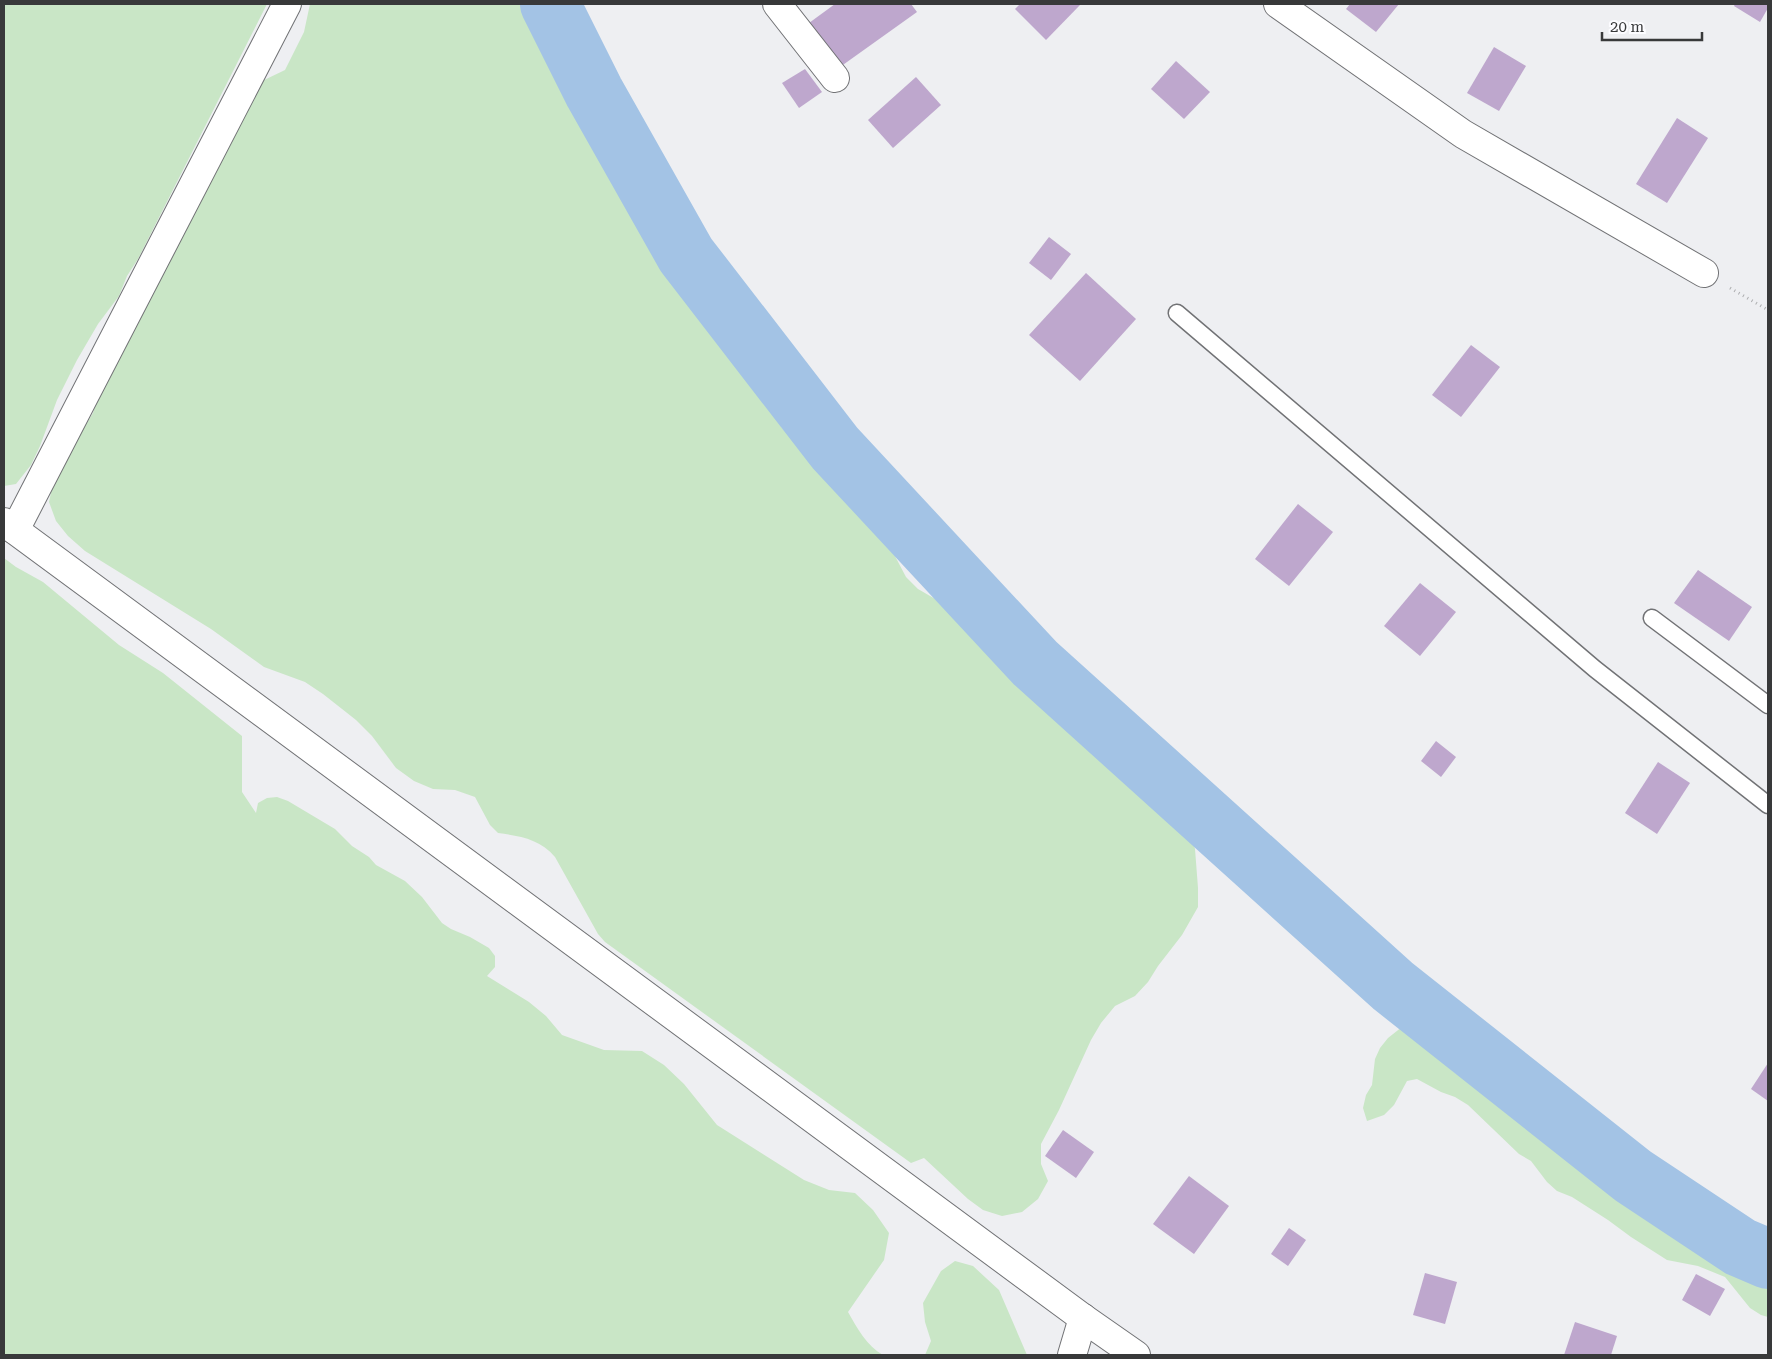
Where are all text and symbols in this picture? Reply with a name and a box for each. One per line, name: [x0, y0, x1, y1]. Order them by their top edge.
scale bar: [1602, 10, 1702, 42]
text: 20 m: [1610, 18, 1645, 36]

